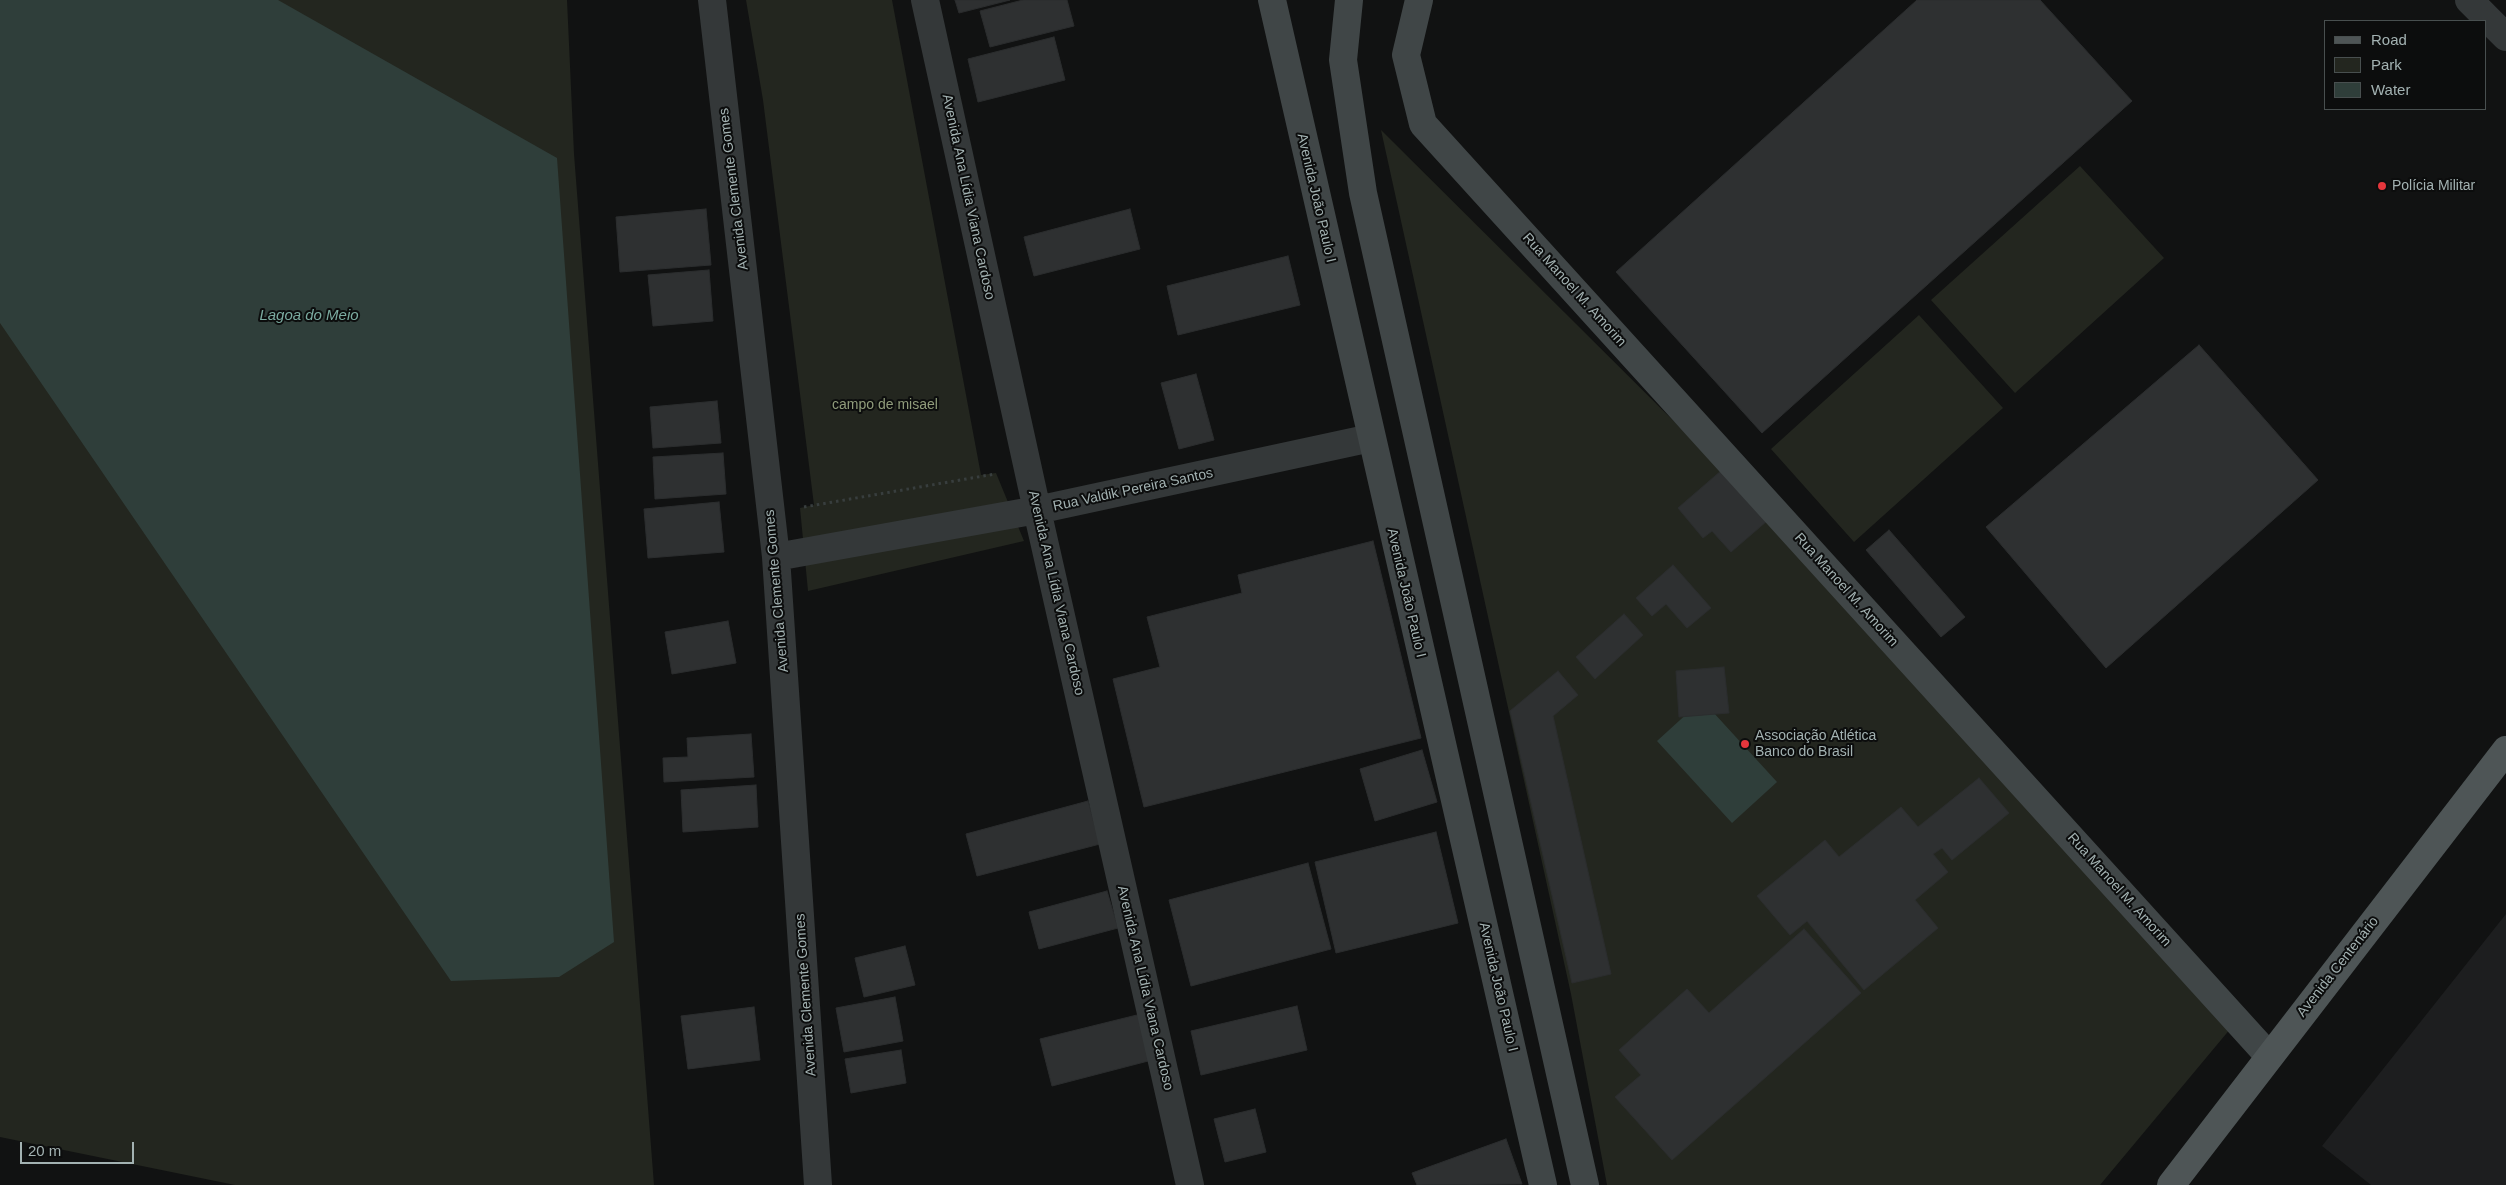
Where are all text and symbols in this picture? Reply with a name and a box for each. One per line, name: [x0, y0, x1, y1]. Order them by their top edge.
legend: [2324, 20, 2486, 110]
text: Road: [2371, 31, 2407, 48]
text: Park: [2371, 56, 2402, 73]
text: Water: [2371, 81, 2410, 98]
street label: Avenida Ana Lídia Viana Cardoso: [938, 93, 998, 301]
street label: Avenida Clemente Gomes: [716, 107, 752, 271]
street label: Avenida João Paulo I: [1293, 132, 1339, 264]
place label: Polícia Militar: [2392, 178, 2475, 194]
marker: Polícia Militar: [2376, 180, 2388, 192]
street label: Rua Manoel M. Amorim: [1519, 230, 1629, 350]
water label: Lagoa do Meio: [259, 307, 359, 325]
park label: campo de misael: [832, 397, 938, 413]
street label: Rua Valdik Pereira Santos: [1051, 465, 1215, 515]
street label: Avenida Ana Lídia Viana Cardoso: [1024, 489, 1088, 697]
street label: Avenida Clemente Gomes: [762, 509, 792, 673]
street label: Avenida João Paulo I: [1383, 527, 1429, 659]
street label: Rua Manoel M. Amorim: [1791, 530, 1901, 650]
place label: Associação Atlética Banco do Brasil: [1755, 728, 1876, 760]
marker: Associação Atlética Banco do Brasil: [1739, 738, 1751, 750]
street label: Rua Manoel M. Amorim: [2064, 830, 2174, 950]
street label: Avenida Ana Lídia Viana Cardoso: [1113, 884, 1177, 1092]
street label: Avenida Clemente Gomes: [792, 913, 820, 1077]
street label: Avenida Centenário: [2294, 913, 2382, 1021]
street label: Avenida João Paulo I: [1475, 921, 1521, 1053]
scale bar: [22, 1132, 136, 1164]
text: 20 m: [28, 1142, 61, 1159]

